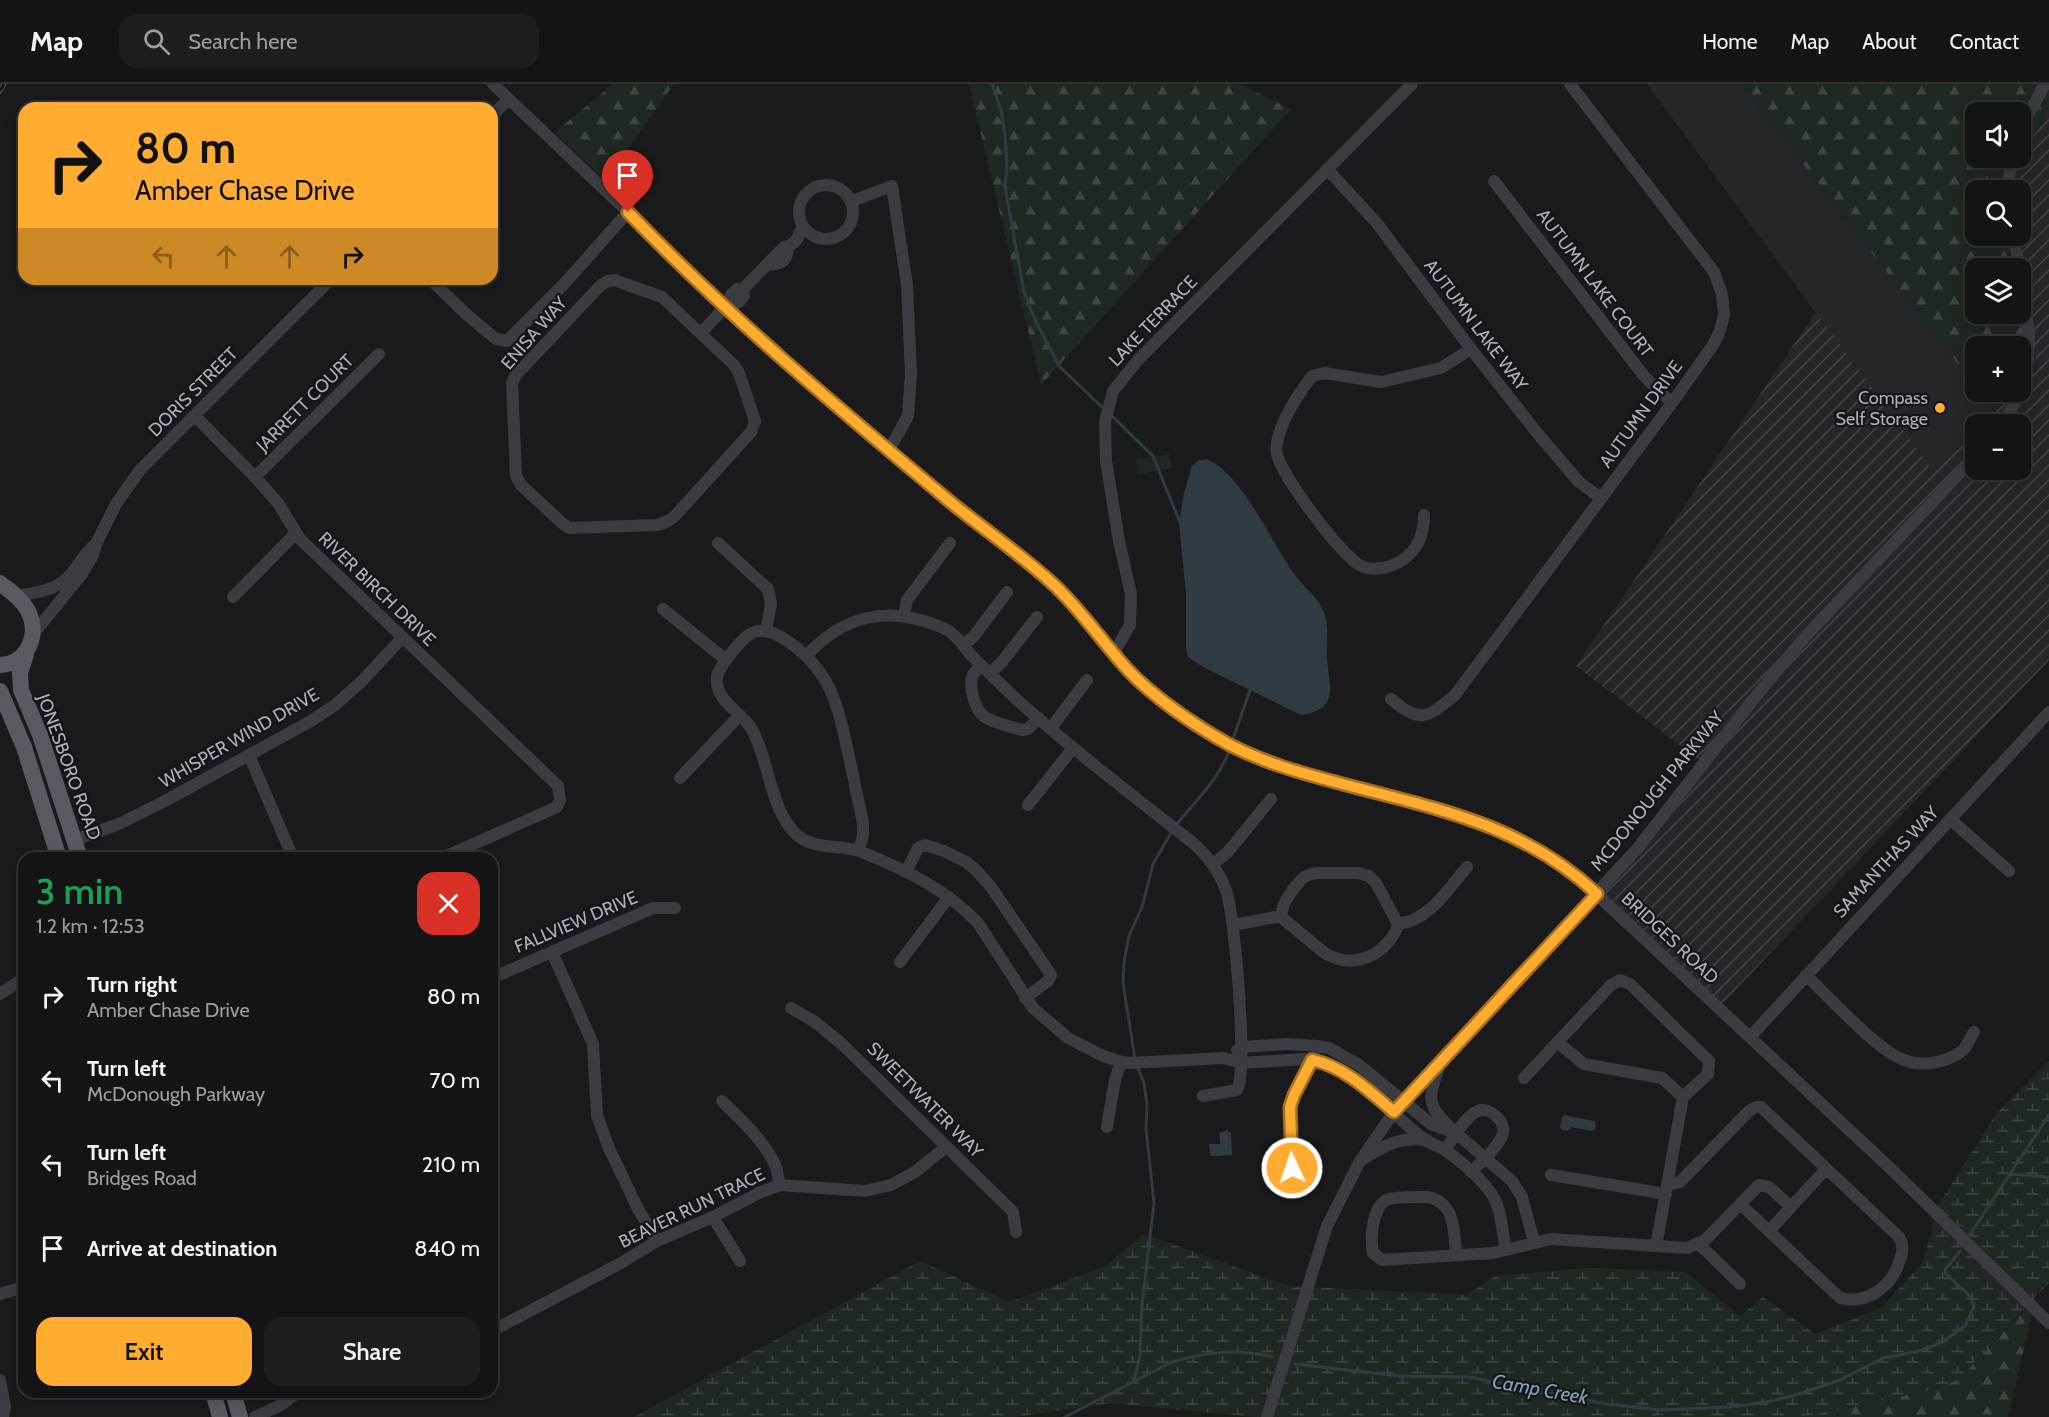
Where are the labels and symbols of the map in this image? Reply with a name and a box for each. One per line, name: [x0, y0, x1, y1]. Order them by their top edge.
pin: [602, 150, 653, 212]
street label: AUTUMN LAKE COURT: [1532, 205, 1658, 362]
street label: AUTUMN LAKE WAY: [1420, 255, 1533, 395]
street label: LAKE TERRACE: [1104, 271, 1202, 371]
street label: ENISA WAY: [496, 291, 572, 374]
street label: DORIS STREET: [144, 342, 243, 441]
street label: JARRETT COURT: [251, 349, 359, 457]
street label: AUTUMN DRIVE: [1595, 356, 1687, 472]
place label: Compass Self Storage: [1835, 387, 1928, 430]
marker: Compass Self Storage: [1933, 401, 1947, 415]
street label: RIVER BIRCH DRIVE: [314, 527, 440, 651]
street label: WHISPER WIND DRIVE: [155, 683, 323, 793]
street label: JONESBORO ROAD: [32, 690, 106, 843]
street label: MCDONOUGH PARKWAY: [1586, 706, 1729, 875]
street label: SAMANTHAS WAY: [1829, 801, 1944, 922]
street label: FALLVIEW DRIVE: [511, 886, 641, 958]
street label: BRIDGES ROAD: [1617, 887, 1723, 989]
street label: SWEETWATER WAY: [863, 1038, 988, 1163]
position arrow: [1260, 1136, 1324, 1200]
street label: BEAVER RUN TRACE: [615, 1163, 769, 1253]
water label: Camp Creek: [1490, 1369, 1591, 1409]

